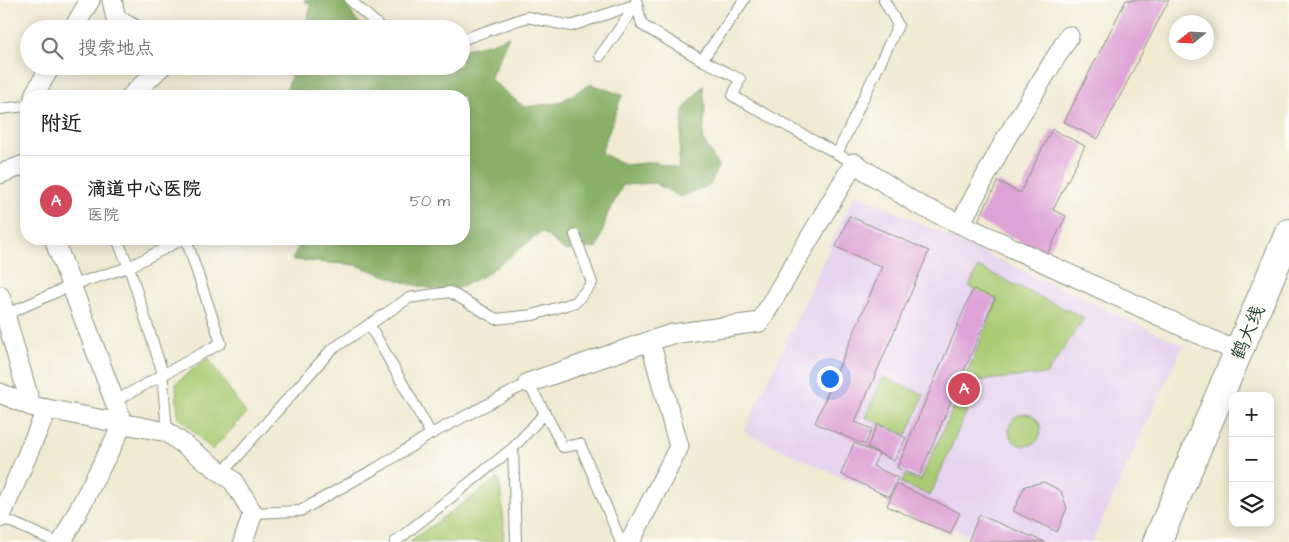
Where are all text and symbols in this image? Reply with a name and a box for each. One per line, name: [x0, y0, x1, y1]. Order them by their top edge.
north arrow: [1169, 15, 1214, 60]
search box: [20, 20, 470, 75]
icon: search: [38, 34, 66, 62]
text: 搜索地点: [78, 35, 154, 62]
text: 附近: [40, 109, 82, 138]
text: 滴道中心医院: [87, 176, 201, 203]
text: A: [51, 190, 61, 212]
text: 50 m: [410, 190, 450, 212]
text: 医院: [87, 204, 119, 226]
street label: 鹤大线: [1225, 301, 1272, 364]
your location: [817, 366, 843, 392]
pin: A: [948, 370, 980, 408]
map controls: [1229, 392, 1274, 527]
button: +: [1229, 392, 1274, 437]
button: −: [1229, 437, 1274, 482]
button: layers: [1229, 482, 1274, 527]

